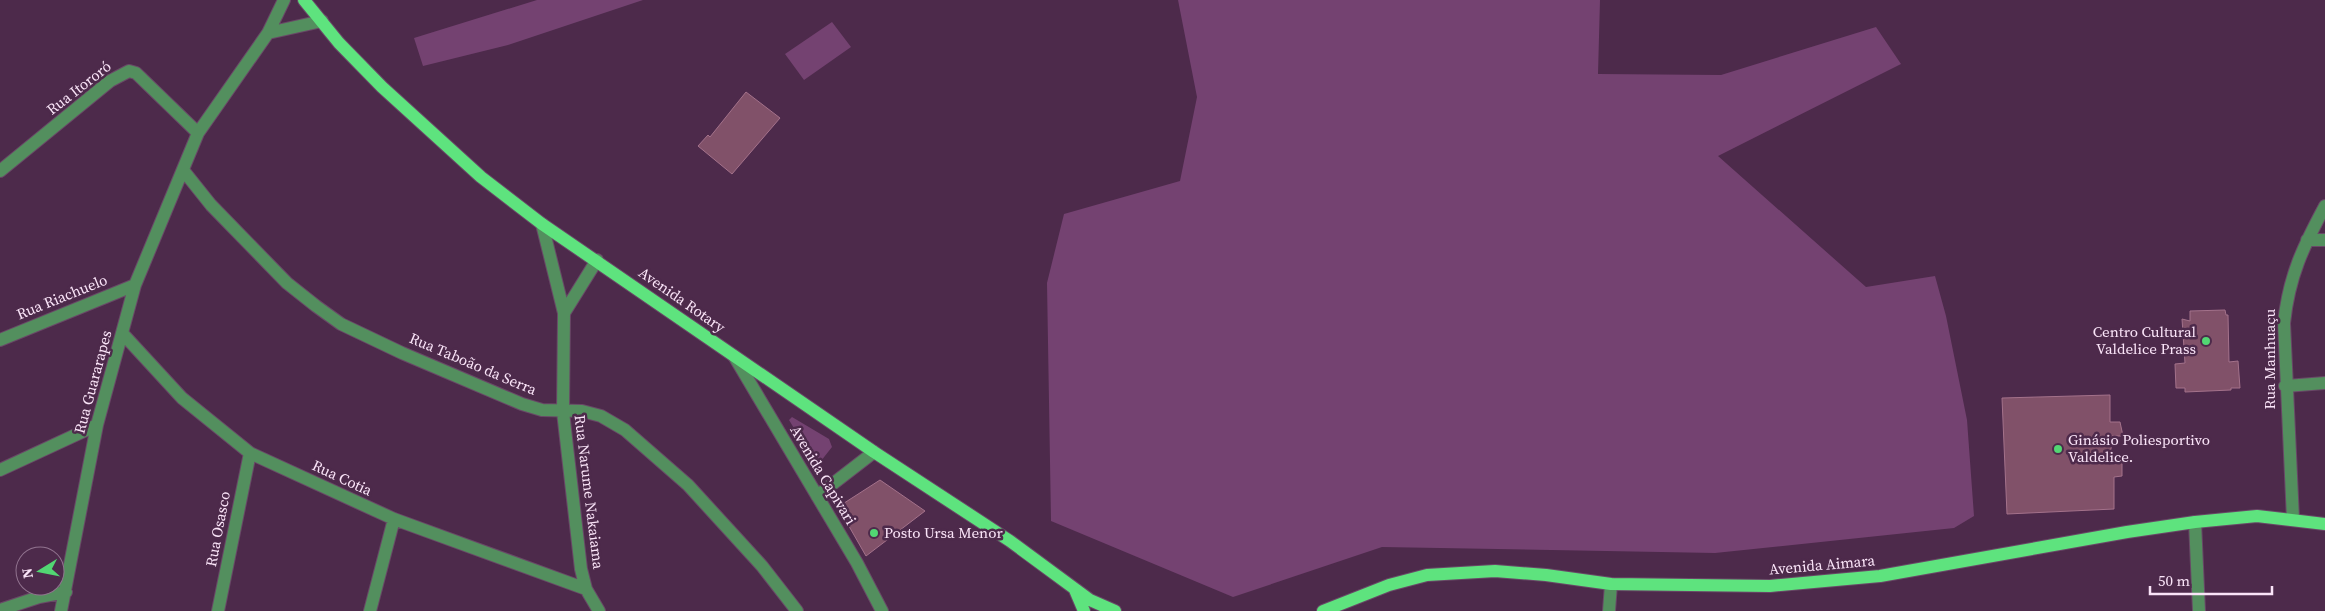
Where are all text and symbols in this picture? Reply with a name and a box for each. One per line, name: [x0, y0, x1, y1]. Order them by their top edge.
street label: Rua Itororó: [42, 56, 115, 120]
street label: Avenida Rotary: [635, 262, 730, 337]
street label: Rua Riachuelo: [13, 269, 110, 324]
street label: Rua Manhuaçu: [2259, 308, 2280, 409]
place label: Centro Cultural Valdelice Prass: [2093, 321, 2197, 359]
street label: Rua Taboão da Serra: [406, 327, 540, 400]
street label: Rua Guararapes: [69, 328, 116, 436]
marker: Centro Cultural Valdelice Prass: [2200, 335, 2212, 347]
street label: Rua Narume Nakaiama: [570, 414, 609, 571]
street label: Avenida Capivari: [785, 421, 861, 528]
place label: Ginásio Poliesportivo Valdelice.: [2068, 429, 2210, 467]
marker: Ginásio Poliesportivo Valdelice.: [2052, 443, 2064, 455]
street label: Rua Cotia: [309, 455, 376, 501]
street label: Rua Osasco: [200, 489, 235, 568]
place label: Posto Ursa Menor: [884, 522, 1003, 543]
marker: Posto Ursa Menor: [868, 527, 880, 539]
north arrow: [15, 546, 65, 596]
street label: Avenida Aimara: [1768, 549, 1876, 580]
scale bar: [2150, 564, 2272, 596]
text: N: [16, 566, 38, 580]
text: 50 m: [2158, 570, 2190, 591]

